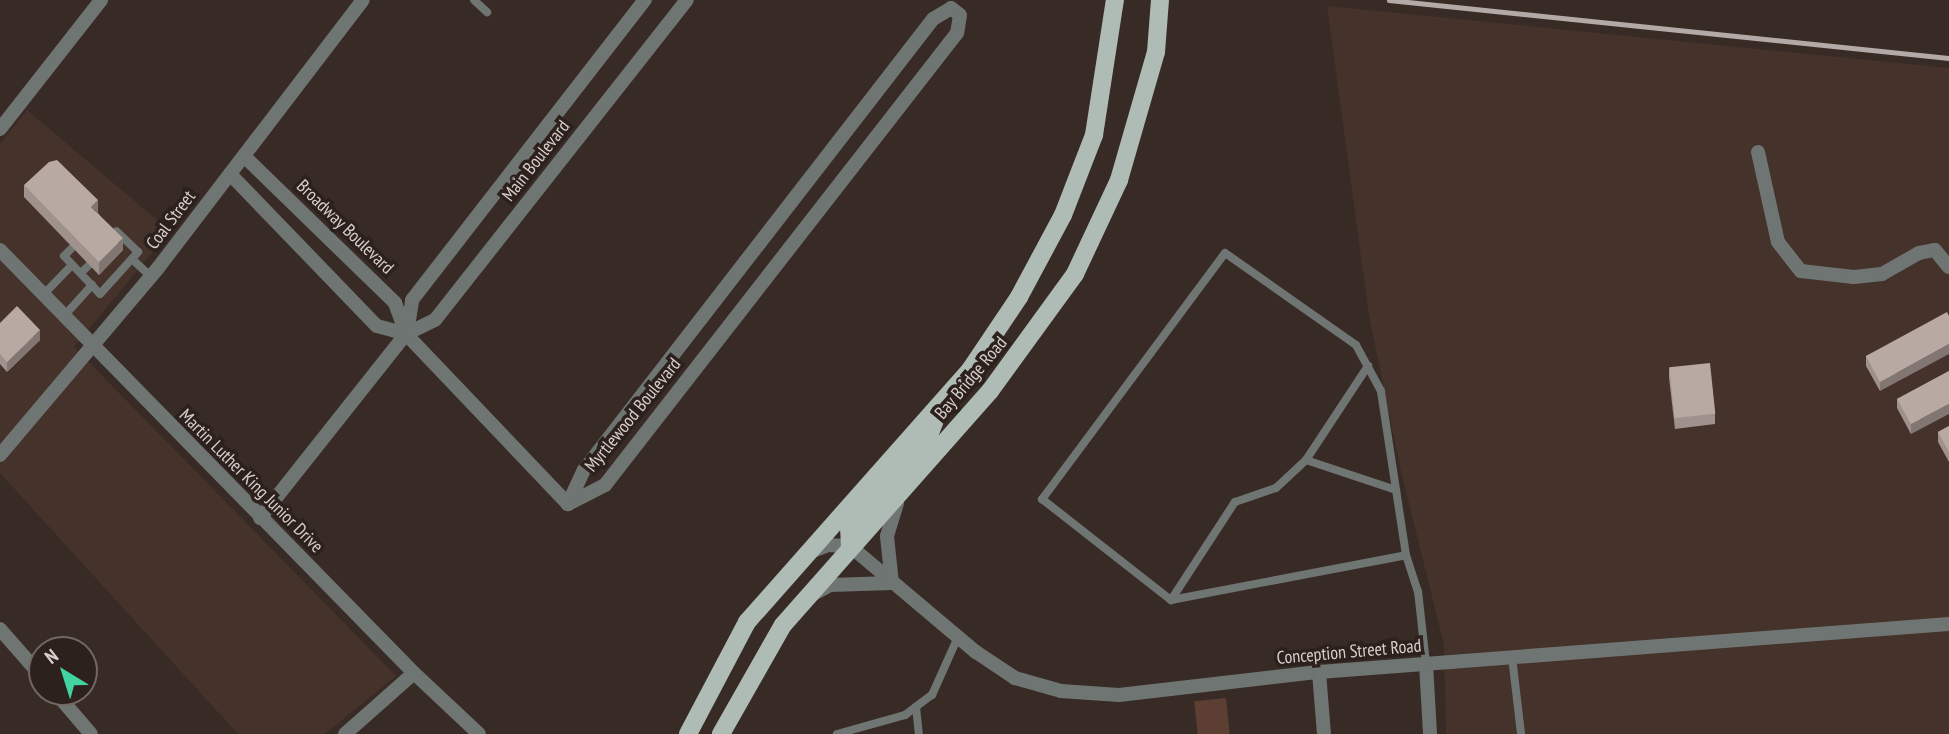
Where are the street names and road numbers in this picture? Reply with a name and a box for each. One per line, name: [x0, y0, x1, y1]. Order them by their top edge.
street label: Main Boulevard: [498, 116, 574, 206]
street label: Broadway Boulevard: [292, 175, 398, 279]
street label: Coal Street: [142, 186, 200, 254]
street label: Bay Bridge Road: [930, 332, 1012, 424]
street label: Myrtlewood Boulevard: [581, 354, 685, 476]
street label: Martin Luther King Junior Drive: [175, 405, 327, 557]
street label: Conception Street Road: [1276, 635, 1422, 669]

